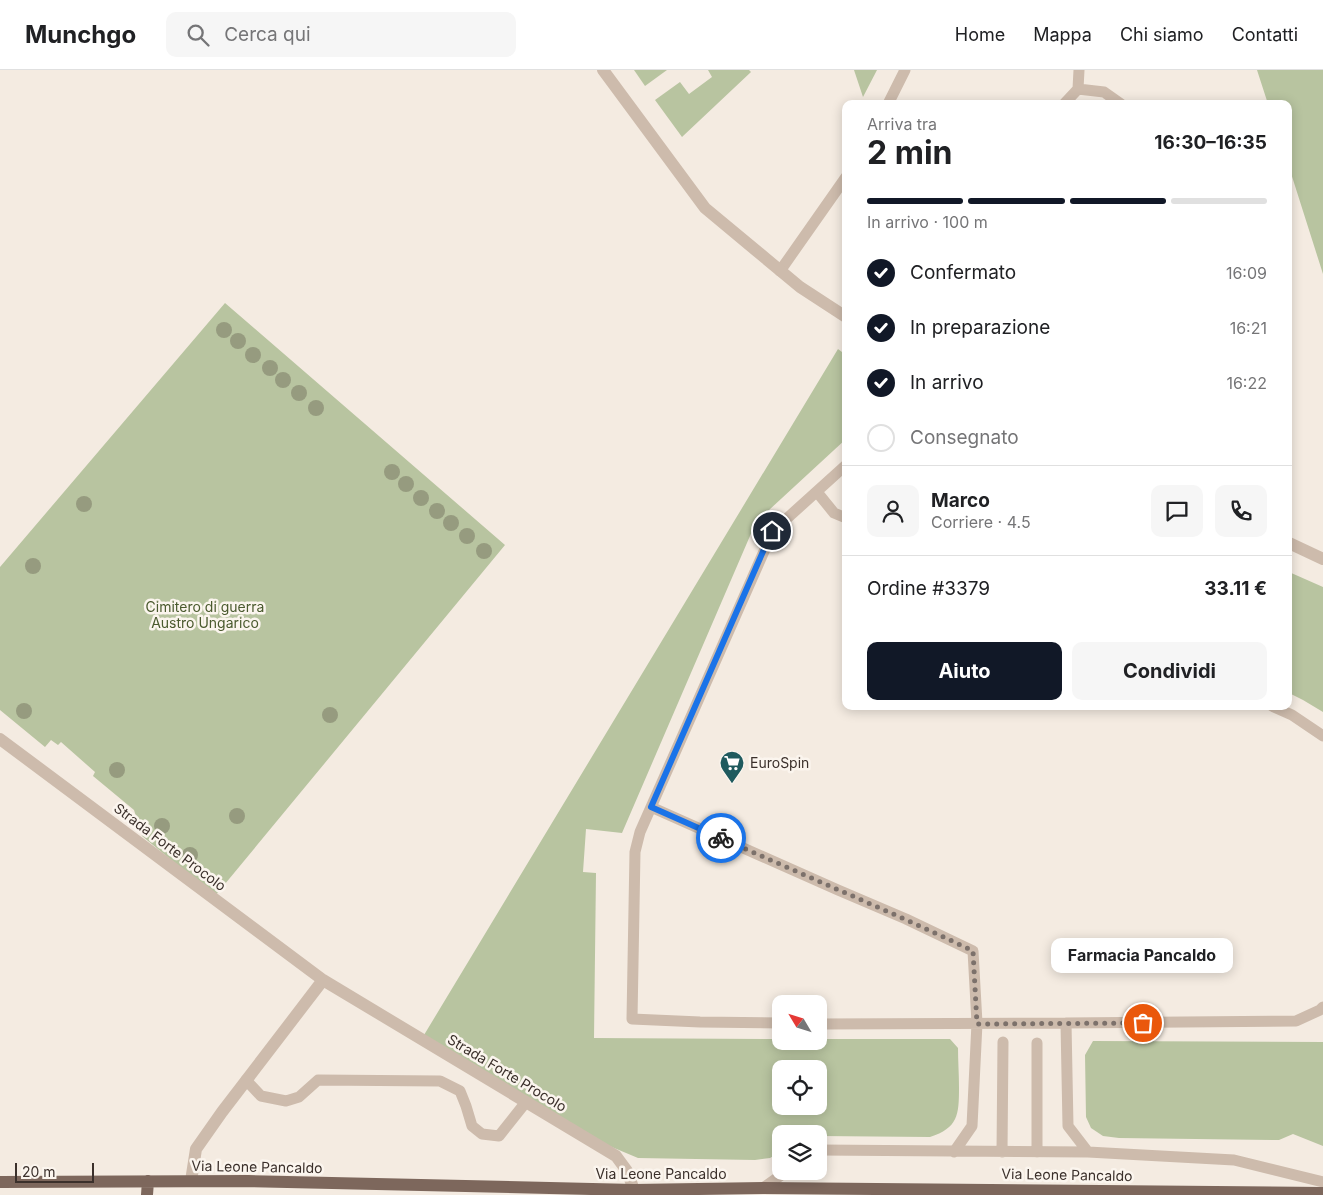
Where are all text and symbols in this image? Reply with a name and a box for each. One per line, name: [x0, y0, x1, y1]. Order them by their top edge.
search box: [166, 12, 516, 57]
text: Munchgo: [25, 20, 136, 49]
icon: search: [184, 21, 212, 49]
text: Cerca qui: [224, 23, 311, 46]
text: Home: [955, 24, 1005, 45]
text: Mappa: [1033, 24, 1092, 45]
text: Chi siamo: [1120, 24, 1204, 45]
text: Contatti: [1232, 24, 1298, 45]
text: Arriva tra: [867, 114, 937, 134]
text: 16:30–16:35: [1154, 131, 1267, 154]
text: 2 min: [867, 133, 953, 172]
text: In arrivo · 100 m: [867, 212, 988, 232]
icon: check: [867, 259, 895, 287]
text: Confermato: [910, 261, 1016, 284]
text: 16:09: [1226, 263, 1267, 283]
icon: check: [867, 314, 895, 342]
text: In preparazione: [910, 316, 1050, 339]
text: 16:21: [1230, 318, 1267, 338]
icon: check: [867, 369, 895, 397]
text: In arrivo: [910, 371, 984, 394]
text: 16:22: [1226, 373, 1267, 393]
text: Consegnato: [910, 426, 1019, 449]
button: person: [867, 485, 919, 537]
button: chat: [1151, 485, 1203, 537]
button: phone: [1215, 485, 1267, 537]
text: Marco: [931, 489, 990, 512]
pin: [751, 510, 793, 552]
text: Corriere · 4.5: [931, 512, 1031, 532]
icon: home: [758, 517, 786, 545]
text: Ordine #3379: [867, 577, 990, 600]
text: 33.11 €: [1204, 577, 1267, 600]
park label: Cimitero di guerra Austro Ungarico: [146, 598, 264, 631]
button: Aiuto: [867, 642, 1062, 700]
button: Condividi: [1072, 642, 1267, 700]
supermarket icon: EuroSpin: [719, 750, 745, 784]
place label: EuroSpin: [750, 754, 809, 771]
street label: Strada Forte Procolo: [111, 799, 230, 894]
courier: [696, 813, 746, 863]
icon: bike: [707, 824, 735, 852]
callout: Farmacia Pancaldo: [1052, 938, 1234, 973]
text: Farmacia Pancaldo: [1068, 945, 1216, 965]
north arrow: [772, 995, 828, 1050]
map controls: [772, 995, 827, 1180]
pin: [1122, 1002, 1164, 1044]
icon: bag: [1129, 1009, 1157, 1037]
street label: Strada Forte Procolo: [445, 1030, 570, 1115]
button: locate: [772, 1060, 827, 1115]
button: layers: [772, 1125, 827, 1180]
street label: Via Leone Pancaldo: [191, 1157, 323, 1176]
scale bar: [15, 1160, 94, 1183]
text: 20 m: [22, 1163, 56, 1180]
street label: Via Leone Pancaldo: [595, 1165, 727, 1182]
street label: Via Leone Pancaldo: [1001, 1165, 1133, 1184]

